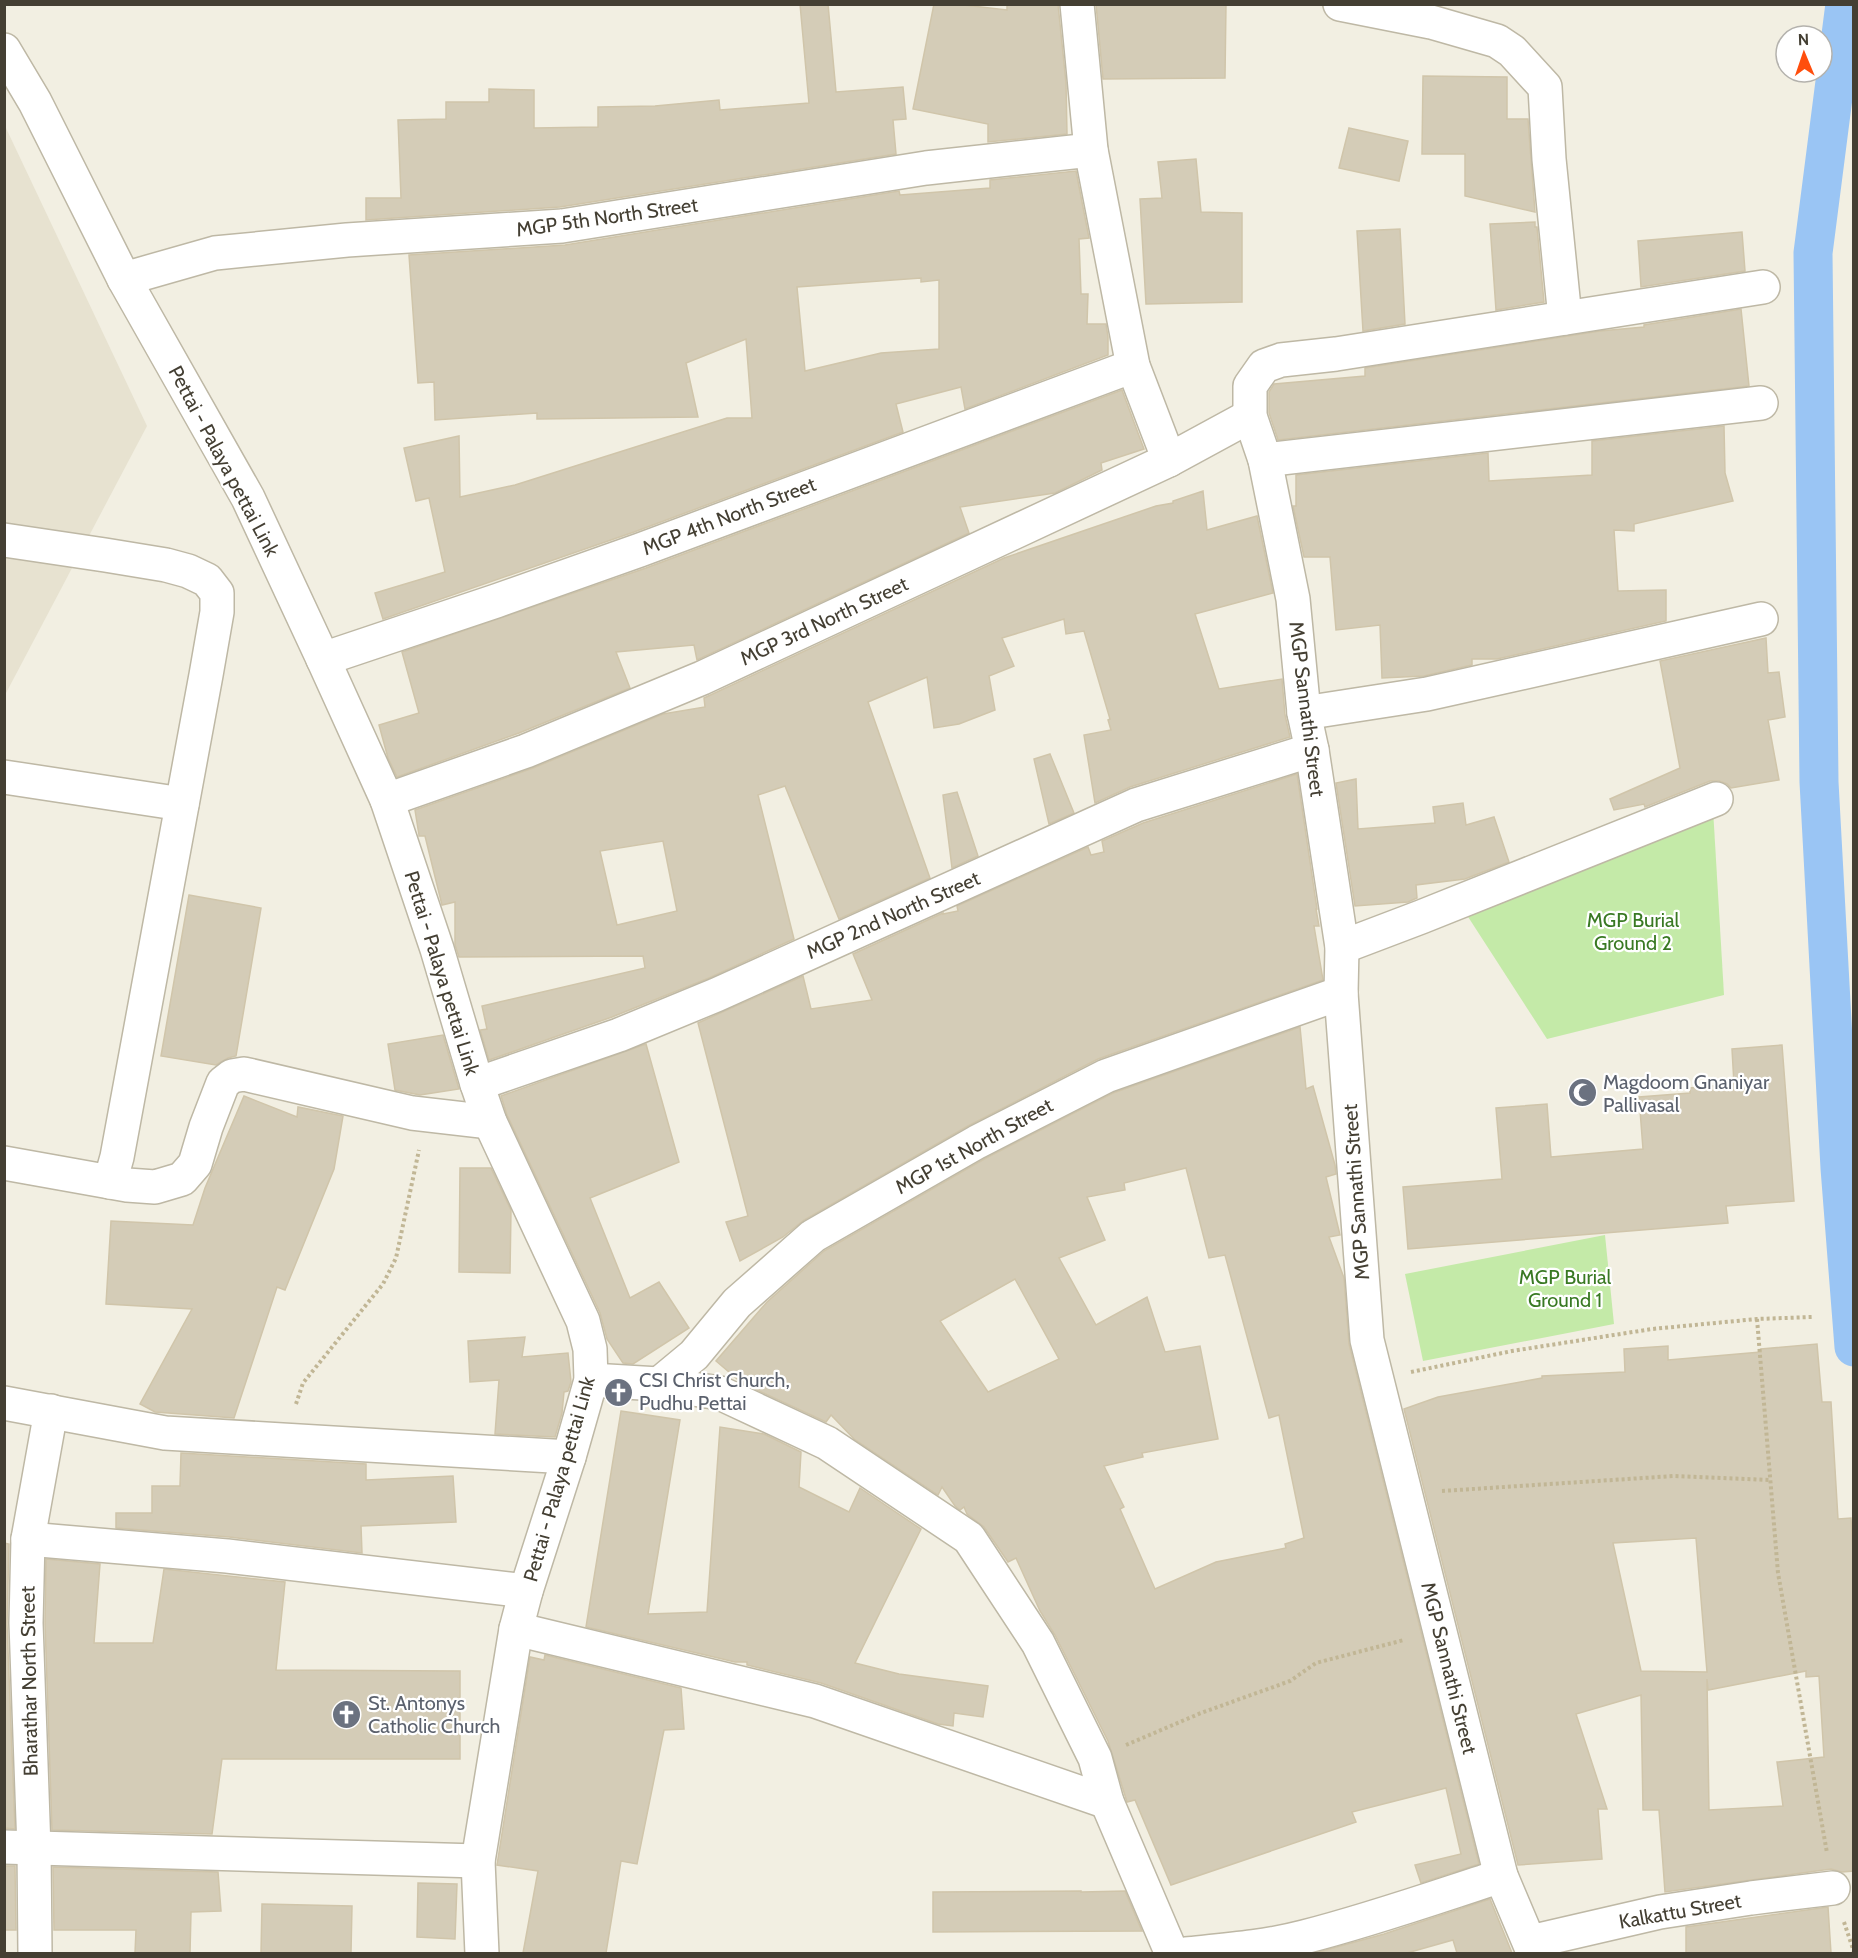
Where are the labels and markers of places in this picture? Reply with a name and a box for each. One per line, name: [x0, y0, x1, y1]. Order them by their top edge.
place label: Magdoom Gnaniyar Pallivasal: [1603, 1070, 1770, 1117]
mosque icon: Magdoom Gnaniyar Pallivasal: [1566, 1077, 1598, 1109]
place label: CSI Christ Church, Pudhu Pettai: [639, 1368, 790, 1415]
church icon: CSI Christ Church, Pudhu Pettai: [602, 1376, 634, 1408]
place label: St. Antonys Catholic Church: [368, 1691, 500, 1738]
church icon: St. Antonys Catholic Church: [331, 1699, 363, 1731]

